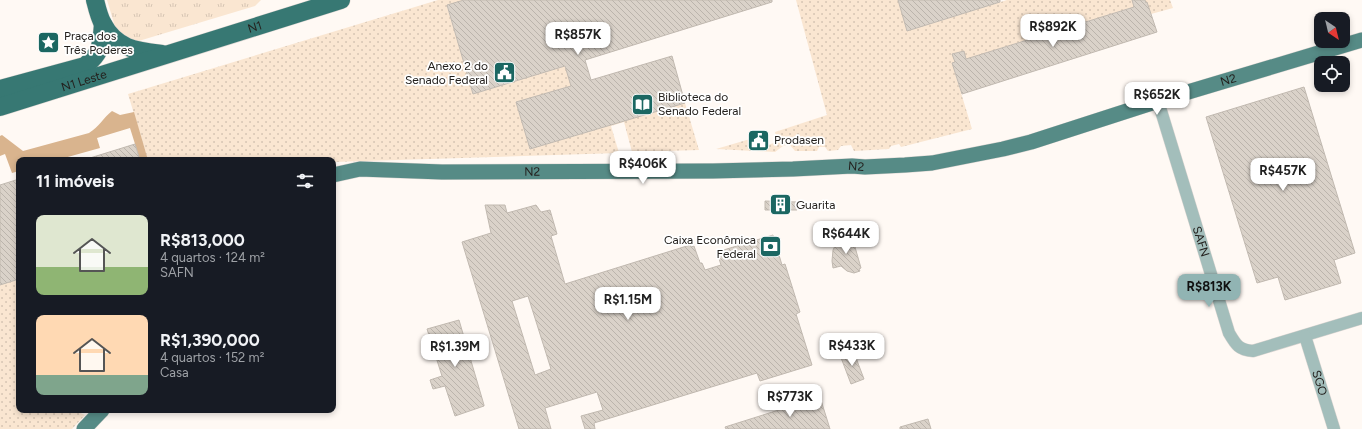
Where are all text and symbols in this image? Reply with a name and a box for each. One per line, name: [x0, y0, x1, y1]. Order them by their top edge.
north arrow: [1314, 12, 1350, 48]
map controls: [1314, 12, 1350, 92]
pin: R$892K: [1020, 14, 1086, 48]
street label: N1: [246, 18, 264, 36]
text: R$892K: [1029, 19, 1077, 34]
pin: R$857K: [545, 22, 611, 56]
text: R$857K: [555, 27, 601, 42]
place label: Praça dos Três Poderes: [64, 29, 133, 57]
place icon: Praça dos Três Poderes: [35, 30, 61, 56]
button: locate: [1314, 56, 1350, 92]
place label: Anexo 2 do Senado Federal: [405, 59, 488, 87]
public building icon: Anexo 2 do Senado Federal: [491, 60, 517, 86]
street label: N1 Leste: [60, 67, 109, 94]
street label: N2: [1219, 71, 1238, 89]
pin: R$652K: [1124, 82, 1190, 116]
text: R$652K: [1134, 87, 1180, 102]
place label: Biblioteca do Senado Federal: [658, 90, 741, 118]
library icon: Biblioteca do Senado Federal: [630, 91, 656, 117]
public building icon: Prodasen: [746, 127, 772, 153]
place label: Prodasen: [774, 133, 824, 147]
pin: R$406K: [610, 151, 676, 185]
text: R$406K: [619, 156, 667, 171]
pin: R$457K: [1250, 158, 1316, 192]
street label: N2: [848, 159, 865, 174]
text: R$457K: [1259, 163, 1307, 178]
street label: N2: [524, 165, 540, 179]
icon: filters: [294, 170, 316, 192]
text: 11 imóveis: [36, 171, 114, 191]
building icon: Guarita: [767, 192, 793, 218]
place label: Guarita: [796, 198, 835, 212]
pin: R$644K: [813, 221, 879, 255]
street label: SAFN: [1190, 225, 1212, 259]
text: R$644K: [822, 226, 870, 241]
text: R$813,000: [160, 230, 245, 250]
icon: home: [68, 231, 116, 279]
place label: Caixa Econômica Federal: [664, 233, 756, 261]
bank icon: Caixa Econômica Federal: [758, 234, 784, 260]
text: 4 quartos · 124 m²: [160, 250, 265, 265]
text: SAFN: [160, 265, 194, 280]
pin: R$813K: [1176, 274, 1242, 308]
text: R$813K: [1187, 279, 1231, 294]
pin: R$1.15M: [591, 287, 665, 321]
text: R$1.15M: [604, 292, 652, 307]
text: R$1,390,000: [160, 330, 260, 350]
icon: home: [68, 331, 116, 379]
pin: R$433K: [819, 333, 885, 367]
pin: R$1.39M: [418, 334, 492, 368]
text: R$433K: [829, 338, 875, 353]
text: R$1.39M: [430, 339, 480, 354]
text: 4 quartos · 152 m²: [160, 350, 264, 365]
text: Casa: [160, 365, 189, 380]
street label: SGO: [1309, 368, 1330, 397]
pin: R$773K: [757, 384, 823, 418]
text: R$773K: [767, 389, 813, 404]

